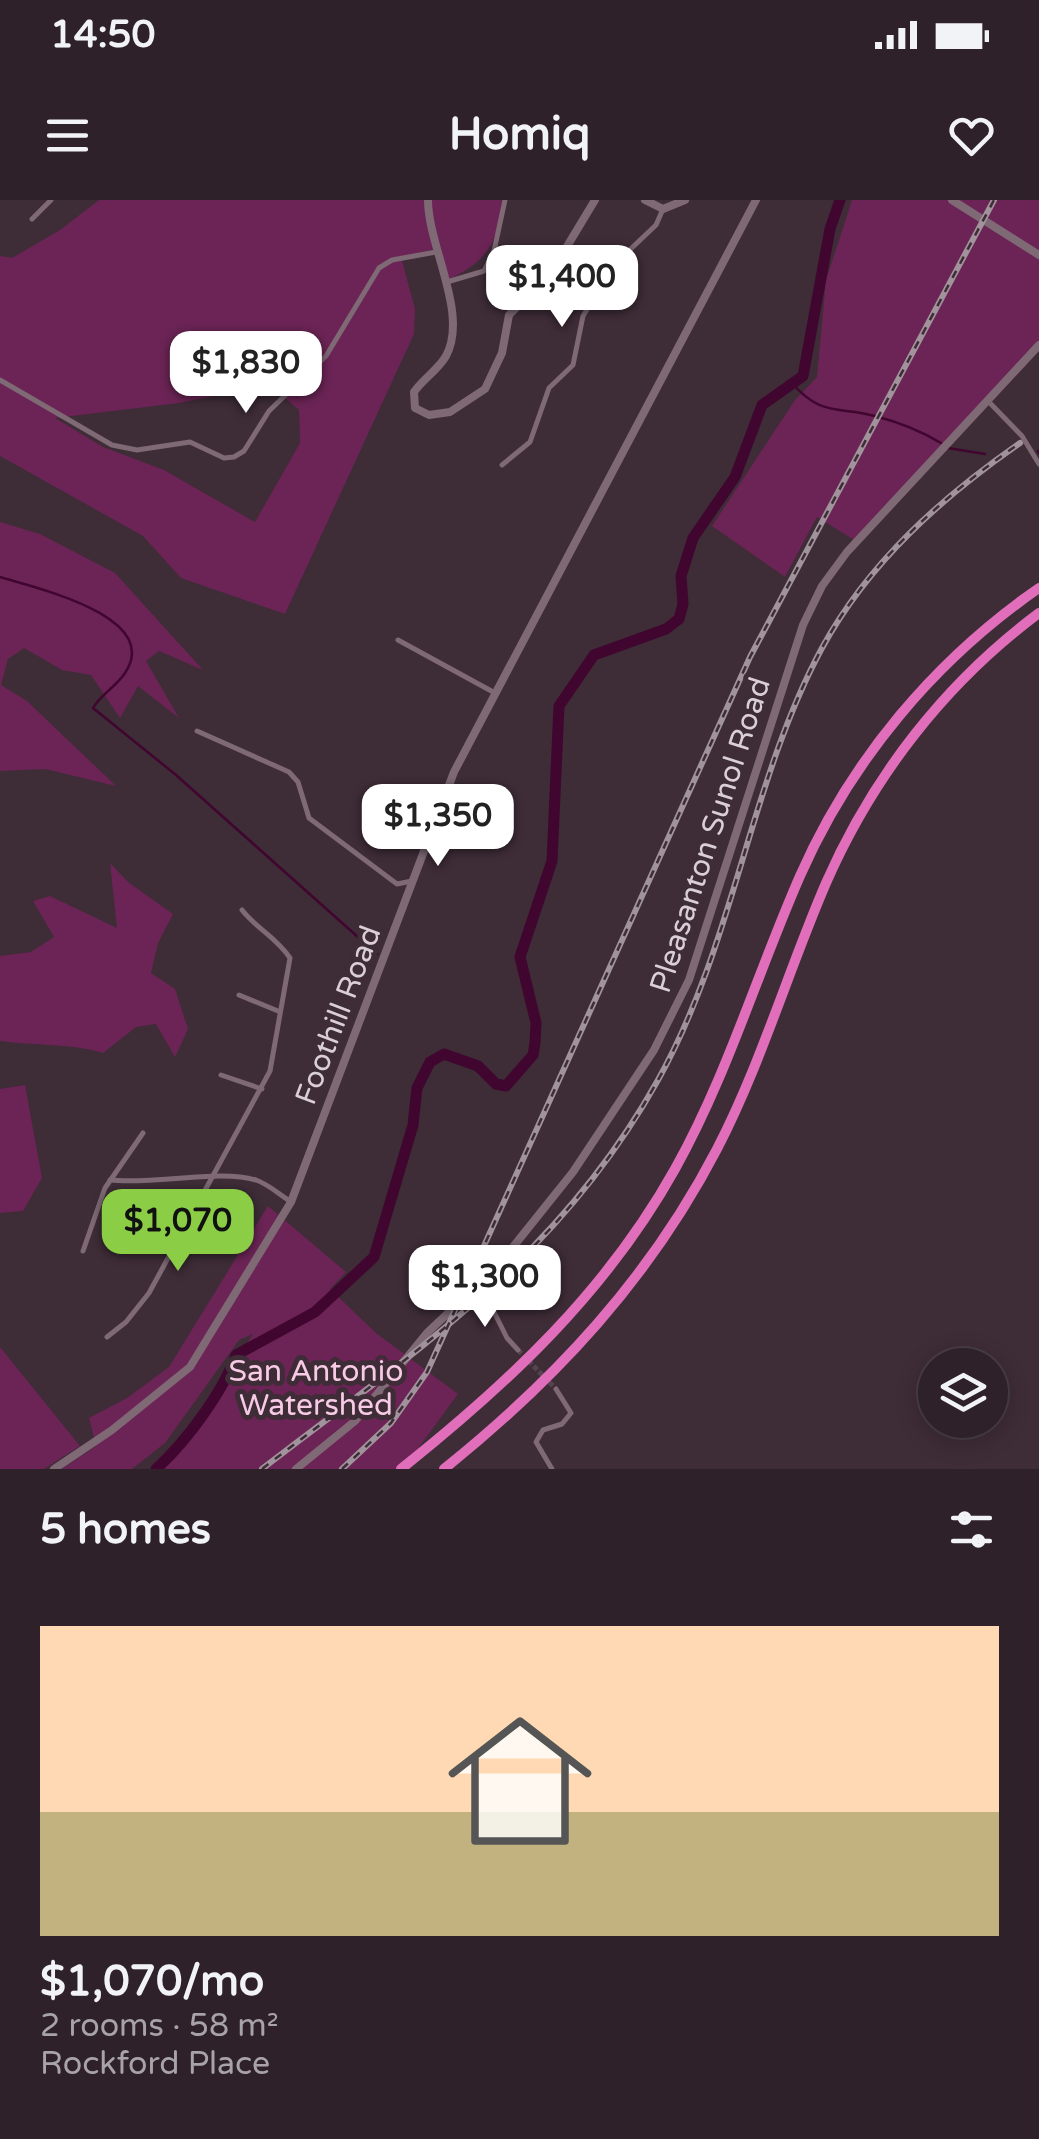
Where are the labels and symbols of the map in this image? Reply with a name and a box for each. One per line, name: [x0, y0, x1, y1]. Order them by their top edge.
pin: $1,400: [481, 245, 643, 330]
pin: $1,830: [165, 331, 327, 416]
street label: Pleasanton Sunol Road: [642, 673, 779, 998]
pin: $1,350: [357, 784, 519, 869]
street label: Foothill Road: [287, 920, 390, 1110]
pin: $1,070: [97, 1189, 259, 1274]
pin: $1,300: [404, 1245, 566, 1330]
park label: San Antonio Watershed: [229, 1353, 404, 1424]

